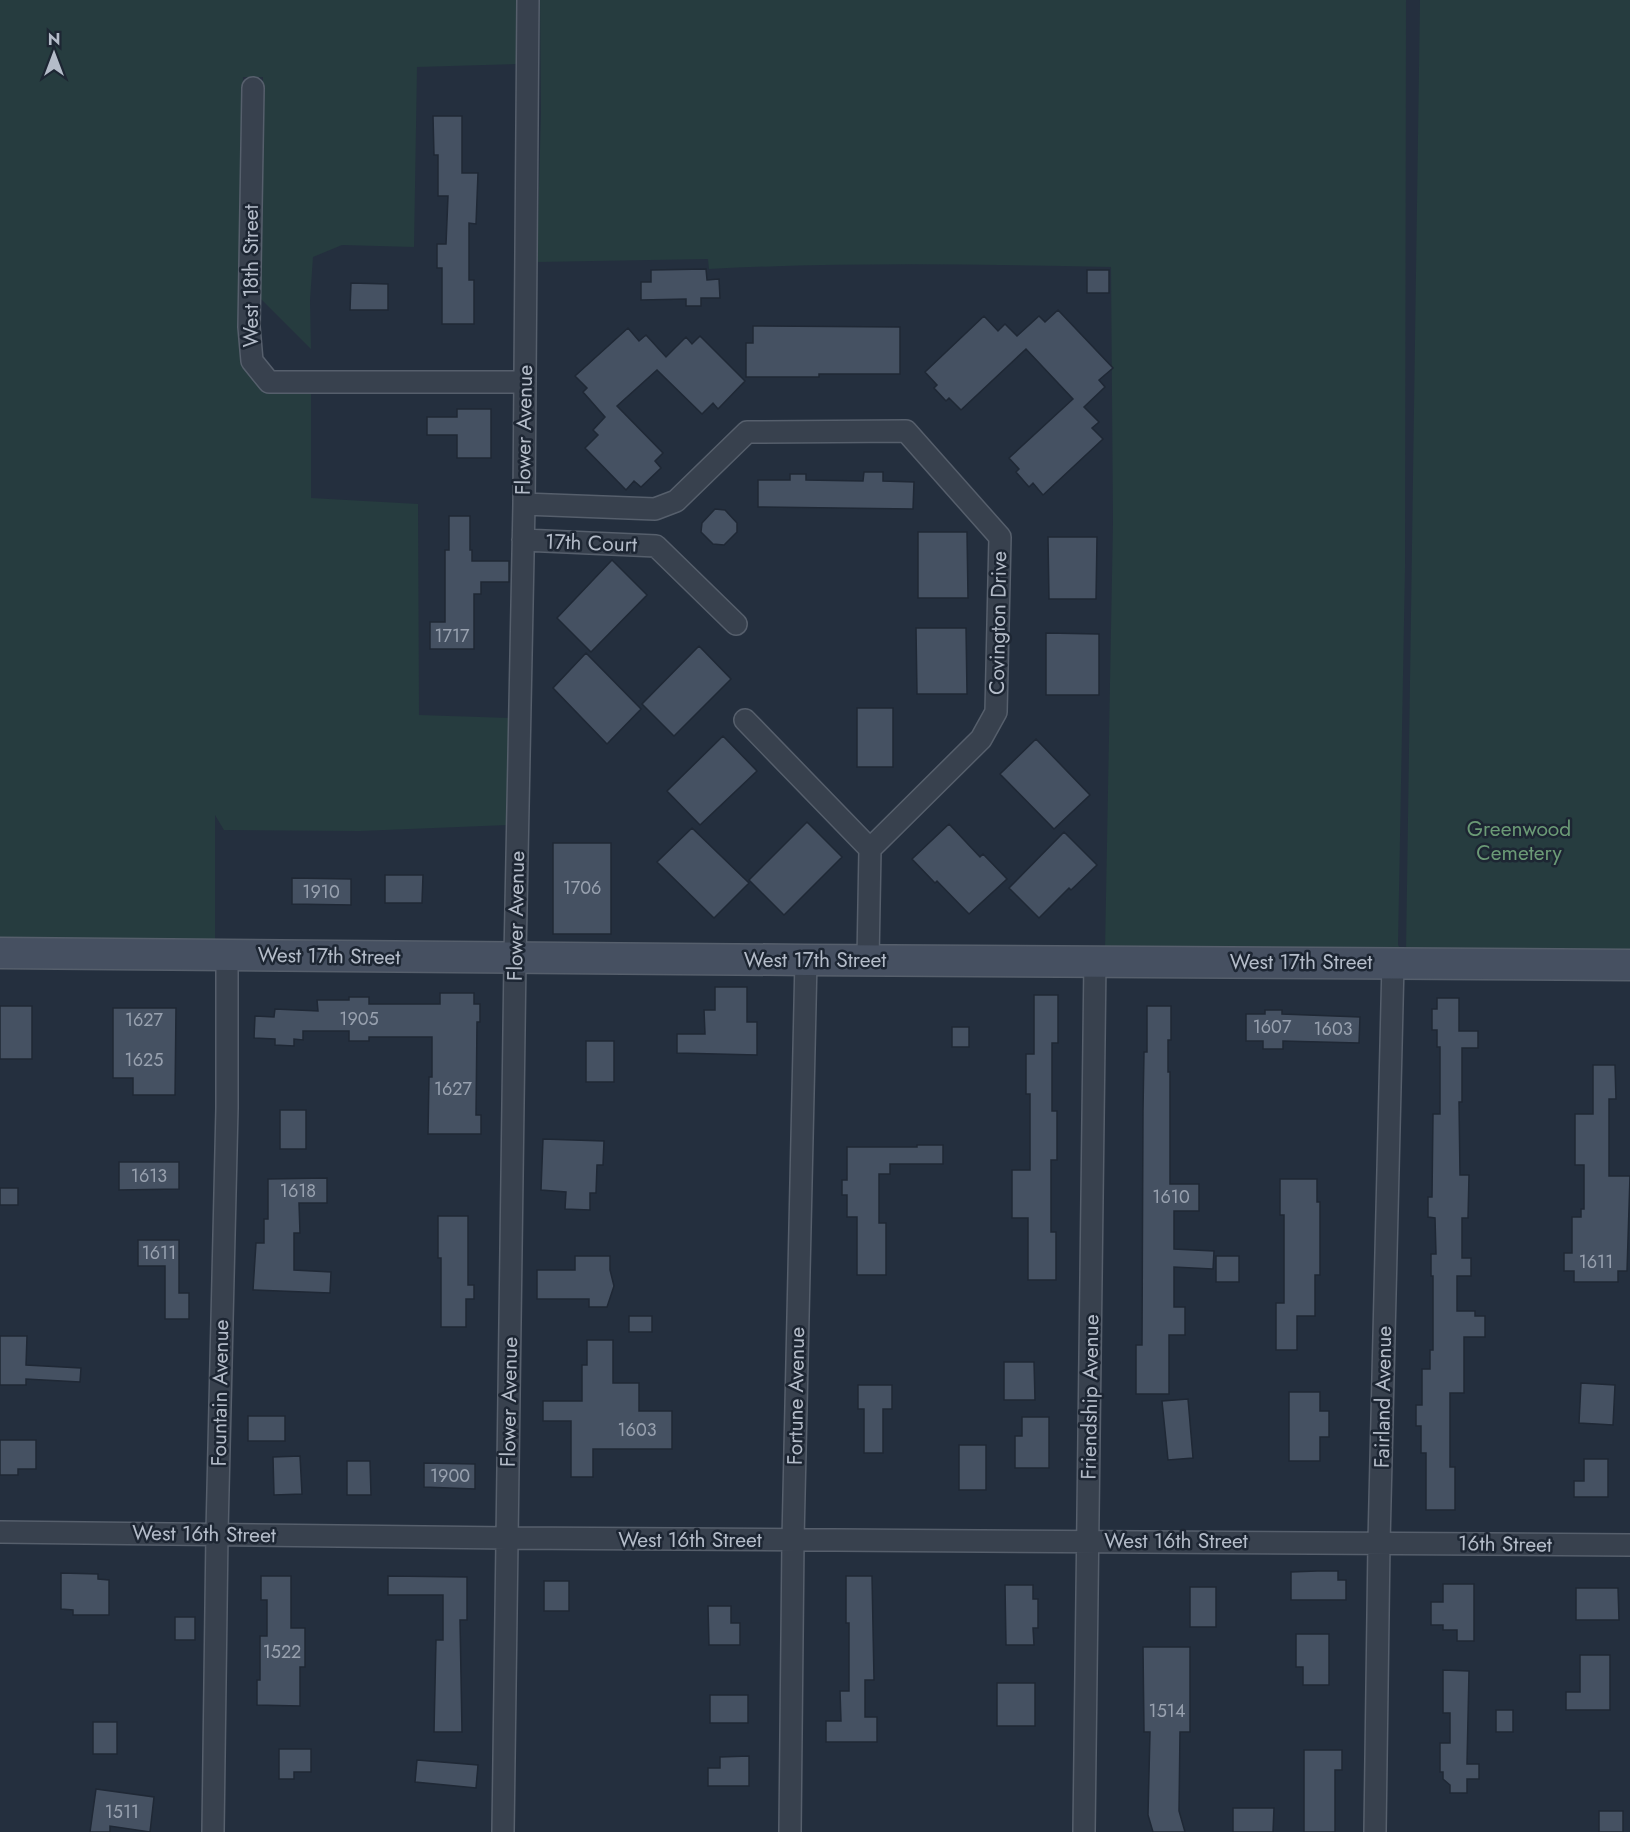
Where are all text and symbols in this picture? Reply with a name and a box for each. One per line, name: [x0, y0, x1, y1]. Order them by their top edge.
north arrow: [24, 24, 84, 84]
text: N: [48, 28, 60, 51]
street label: West 18th Street: [236, 204, 266, 348]
street label: Flower Avenue: [508, 364, 540, 495]
street label: 17th Court: [545, 526, 637, 560]
street label: Covington Drive: [982, 551, 1014, 695]
house number: 1717: [434, 623, 470, 649]
park label: Greenwood Cemetery: [1467, 814, 1571, 868]
street label: Flower Avenue: [500, 850, 532, 981]
house number: 1706: [563, 875, 601, 901]
house number: 1910: [302, 879, 340, 905]
street label: West 17th Street: [257, 940, 401, 972]
street label: West 17th Street: [744, 945, 886, 975]
street label: West 17th Street: [1230, 947, 1372, 977]
house number: 1905: [339, 1006, 379, 1032]
house number: 1627: [125, 1007, 164, 1033]
house number: 1607: [1253, 1014, 1292, 1040]
house number: 1603: [1313, 1016, 1353, 1042]
house number: 1625: [125, 1047, 163, 1073]
house number: 1627: [434, 1076, 473, 1102]
house number: 1613: [131, 1163, 167, 1189]
house number: 1618: [280, 1178, 316, 1204]
house number: 1610: [1152, 1184, 1190, 1210]
house number: 1611: [142, 1240, 176, 1266]
house number: 1611: [1579, 1249, 1613, 1275]
street label: Friendship Avenue: [1074, 1314, 1106, 1480]
street label: Fountain Avenue: [204, 1319, 236, 1467]
street label: Fairland Avenue: [1367, 1325, 1399, 1468]
street label: Fortune Avenue: [780, 1326, 812, 1465]
street label: Flower Avenue: [493, 1336, 525, 1467]
house number: 1603: [617, 1417, 657, 1443]
house number: 1900: [430, 1463, 470, 1489]
street label: West 16th Street: [132, 1518, 276, 1550]
street label: West 16th Street: [618, 1525, 762, 1555]
street label: West 16th Street: [1104, 1526, 1248, 1556]
street label: 16th Street: [1458, 1528, 1552, 1560]
house number: 1522: [263, 1639, 301, 1665]
house number: 1514: [1149, 1698, 1185, 1724]
house number: 1511: [105, 1799, 139, 1825]

